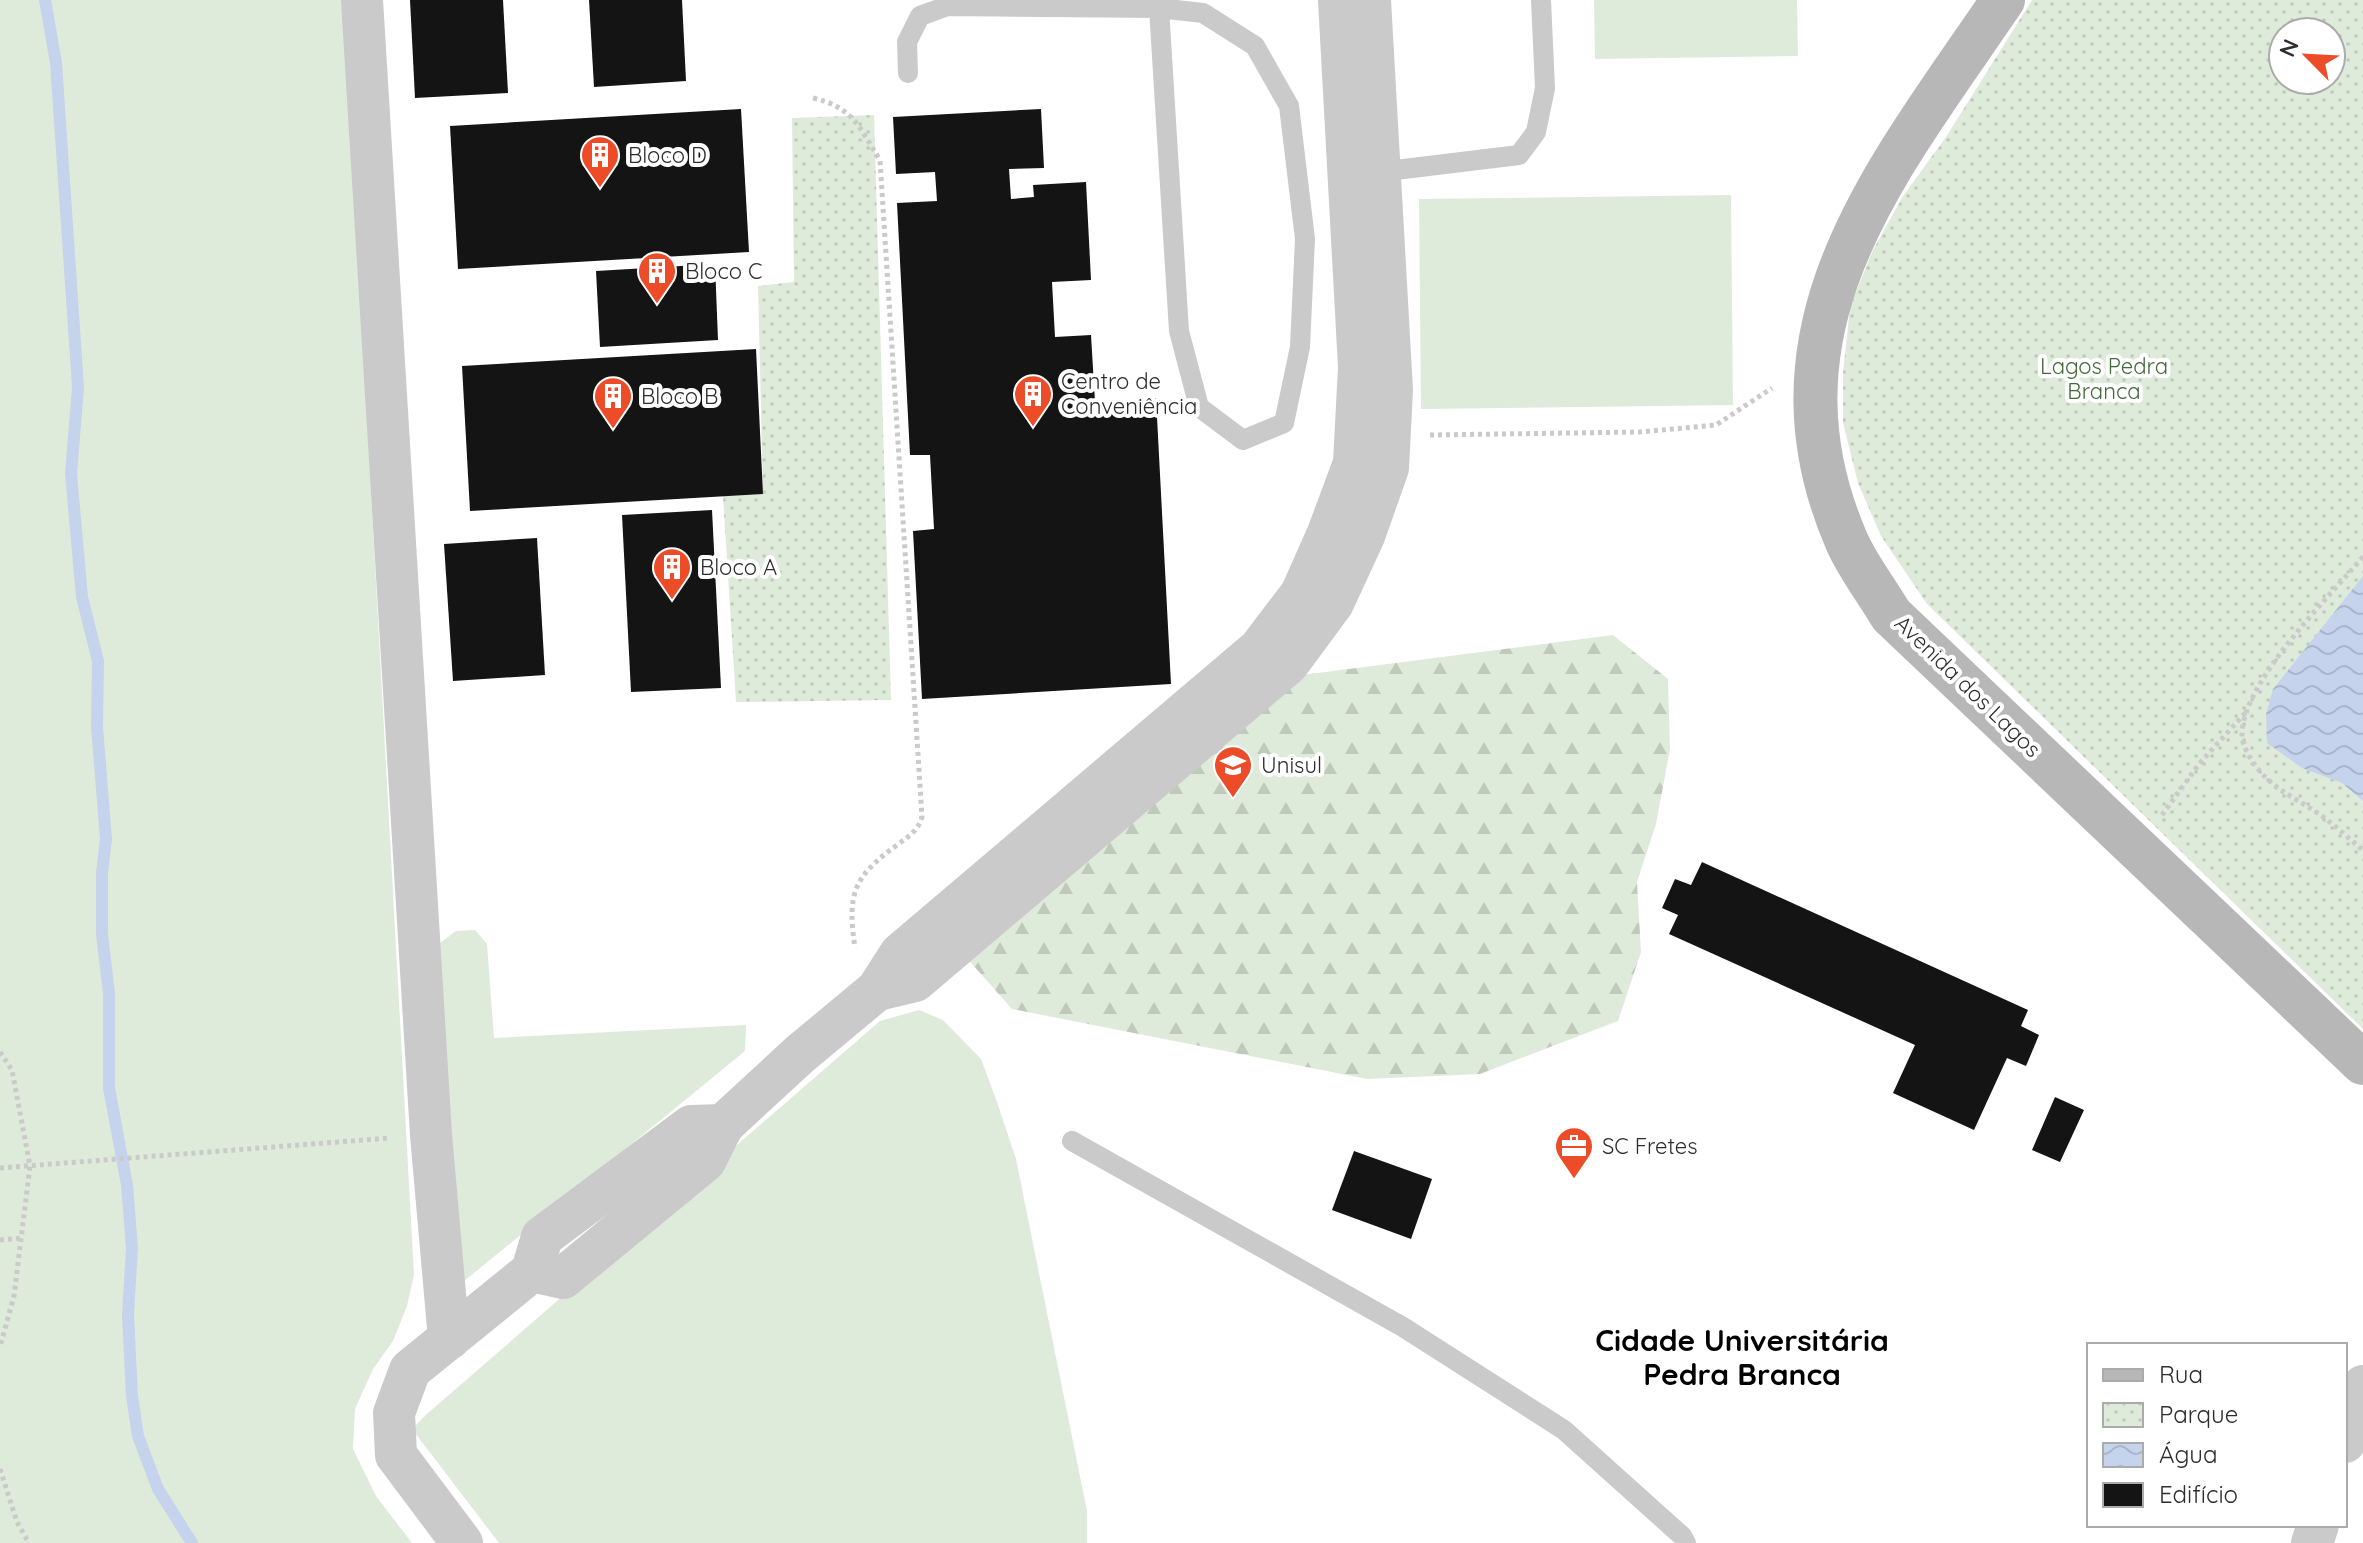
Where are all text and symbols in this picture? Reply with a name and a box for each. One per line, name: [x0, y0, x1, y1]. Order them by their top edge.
north arrow: [2267, 16, 2347, 96]
text: N: [2273, 35, 2305, 61]
building icon: Bloco D: [579, 134, 621, 189]
place label: Bloco D: [628, 141, 707, 169]
building icon: Bloco C: [636, 250, 678, 305]
place label: Bloco C: [685, 257, 762, 285]
park label: Lagos Pedra Branca: [2040, 352, 2168, 405]
place label: Centro de Conveniência: [1061, 367, 1197, 420]
building icon: Centro de Conveniência: [1012, 373, 1054, 428]
building icon: Bloco B: [592, 375, 634, 430]
place label: Bloco B: [641, 382, 718, 410]
building icon: Bloco A: [651, 546, 693, 601]
place label: Bloco A: [700, 553, 777, 581]
street label: Avenida dos Lagos: [1889, 609, 2047, 763]
school or university icon: Unisul: [1212, 744, 1254, 799]
place label: Unisul: [1261, 751, 1322, 779]
office icon: SC Fretes: [1553, 1125, 1595, 1180]
place label: SC Fretes: [1602, 1132, 1698, 1160]
district label: Cidade Universitária Pedra Branca: [1595, 1321, 1889, 1393]
legend: [2087, 1343, 2347, 1527]
text: Rua: [2159, 1359, 2203, 1389]
text: Parque: [2159, 1399, 2238, 1429]
text: Água: [2159, 1439, 2218, 1469]
text: Edifício: [2159, 1479, 2238, 1509]

